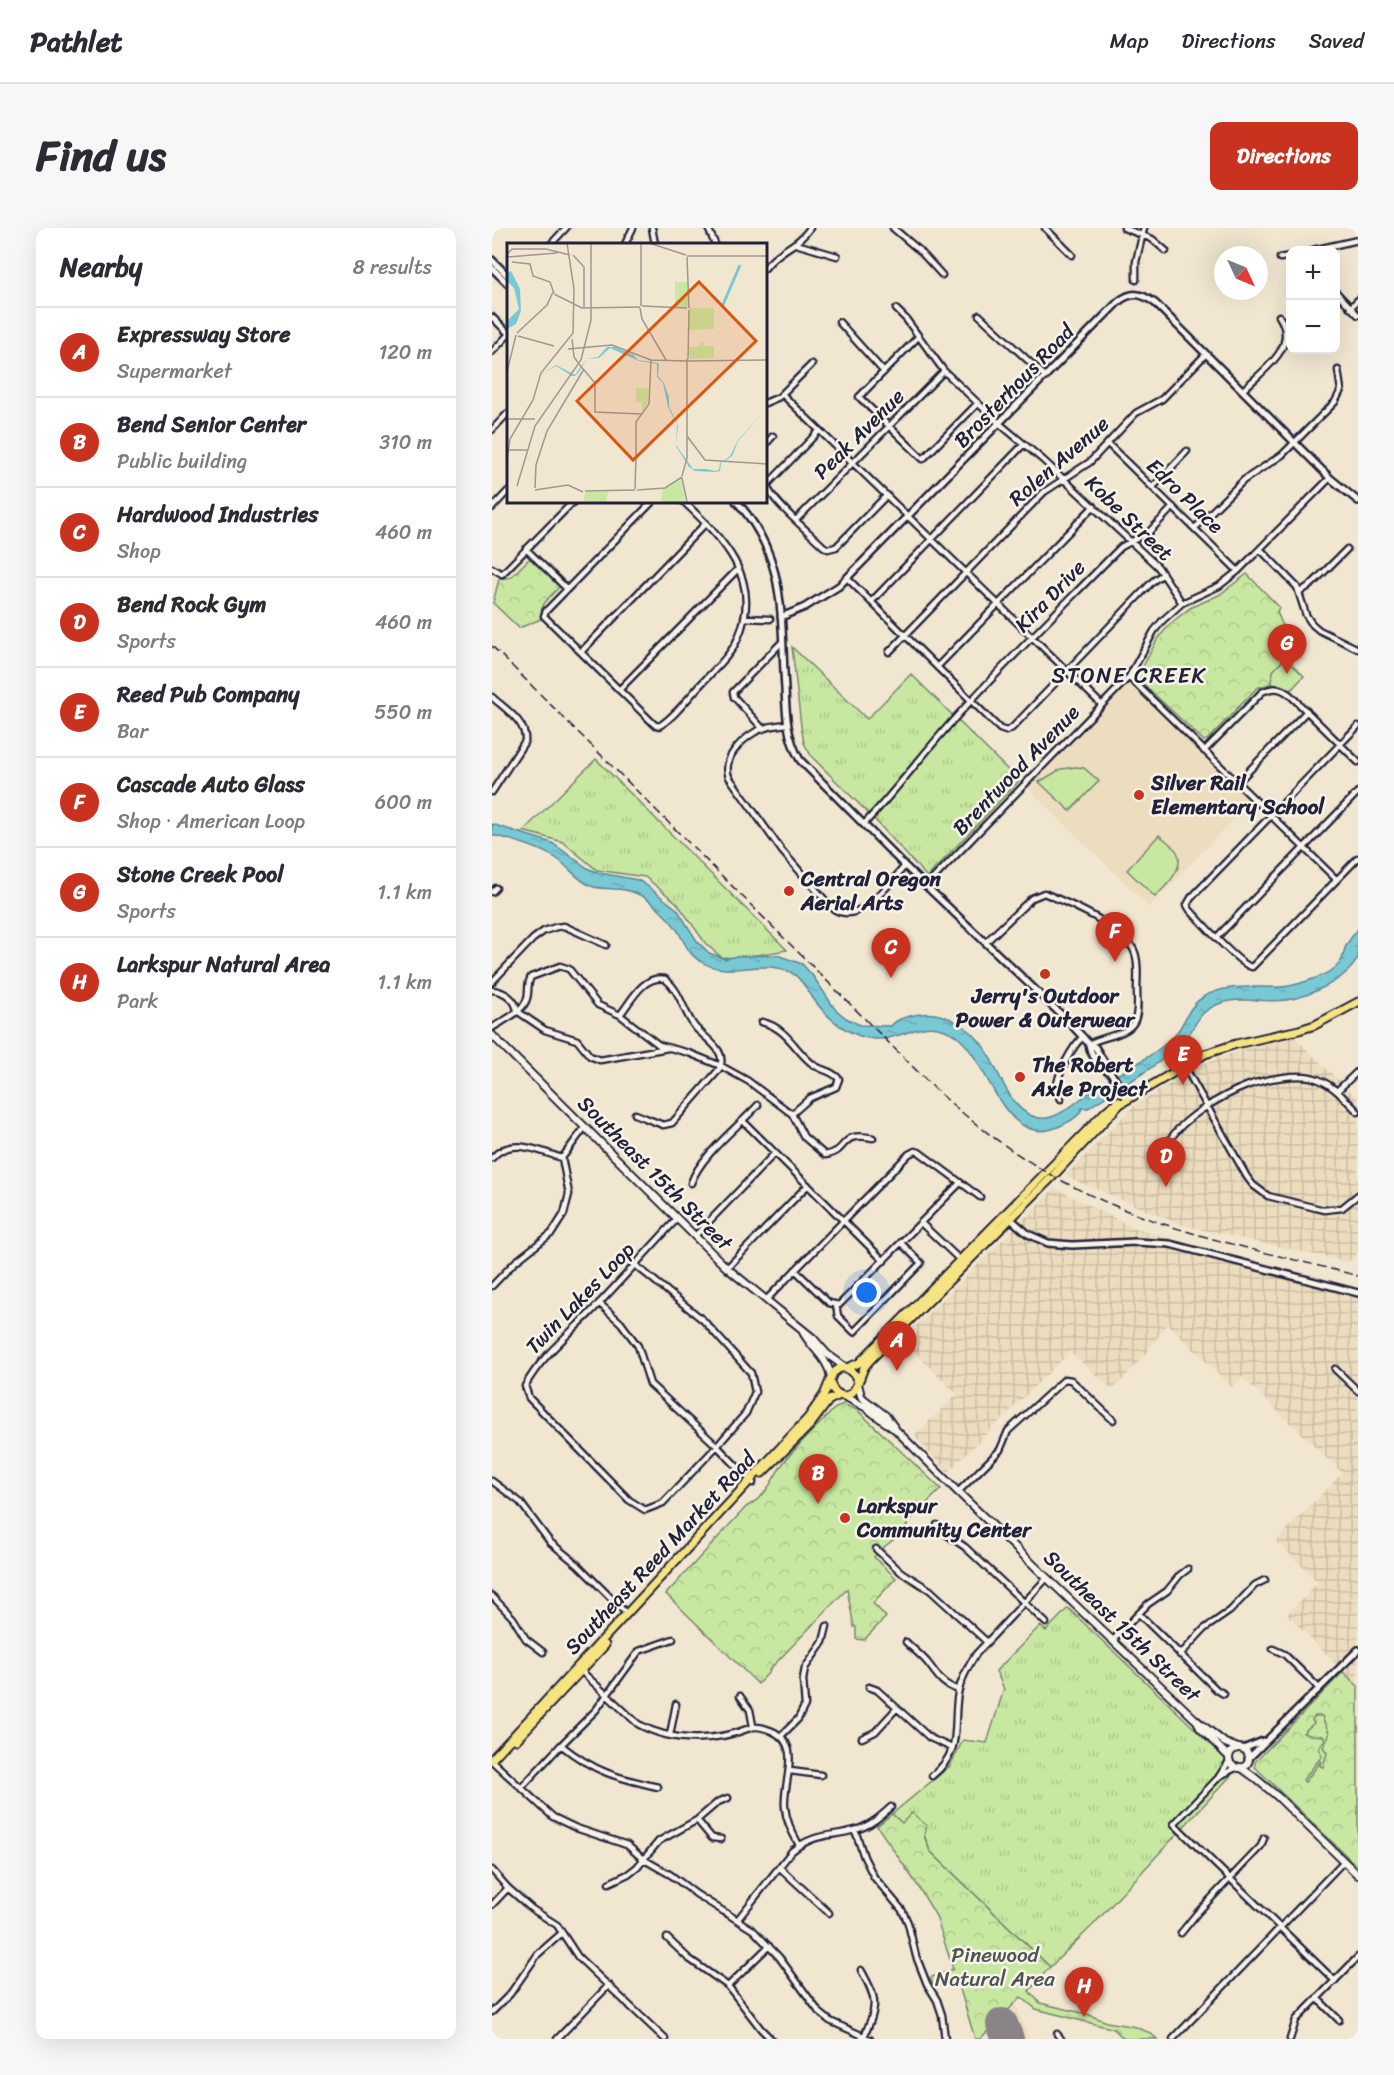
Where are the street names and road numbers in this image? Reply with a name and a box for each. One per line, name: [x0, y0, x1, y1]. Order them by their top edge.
street label: Brosterhous Road: [944, 313, 1085, 457]
street label: Peak Avenue: [804, 379, 914, 489]
street label: Rolen Avenue: [1000, 406, 1118, 516]
street label: Edro Place: [1137, 449, 1233, 543]
street label: Kobe Street: [1075, 465, 1183, 571]
street label: Kira Drive: [1005, 550, 1095, 642]
street label: Brentwood Avenue: [943, 695, 1089, 845]
street label: Southeast 15th Street: [568, 1086, 743, 1261]
street label: Twin Lakes Loop: [516, 1232, 644, 1364]
street label: Southeast Reed Market Road: [555, 1441, 767, 1664]
street label: Southeast 15th Street: [1034, 1540, 1211, 1713]

